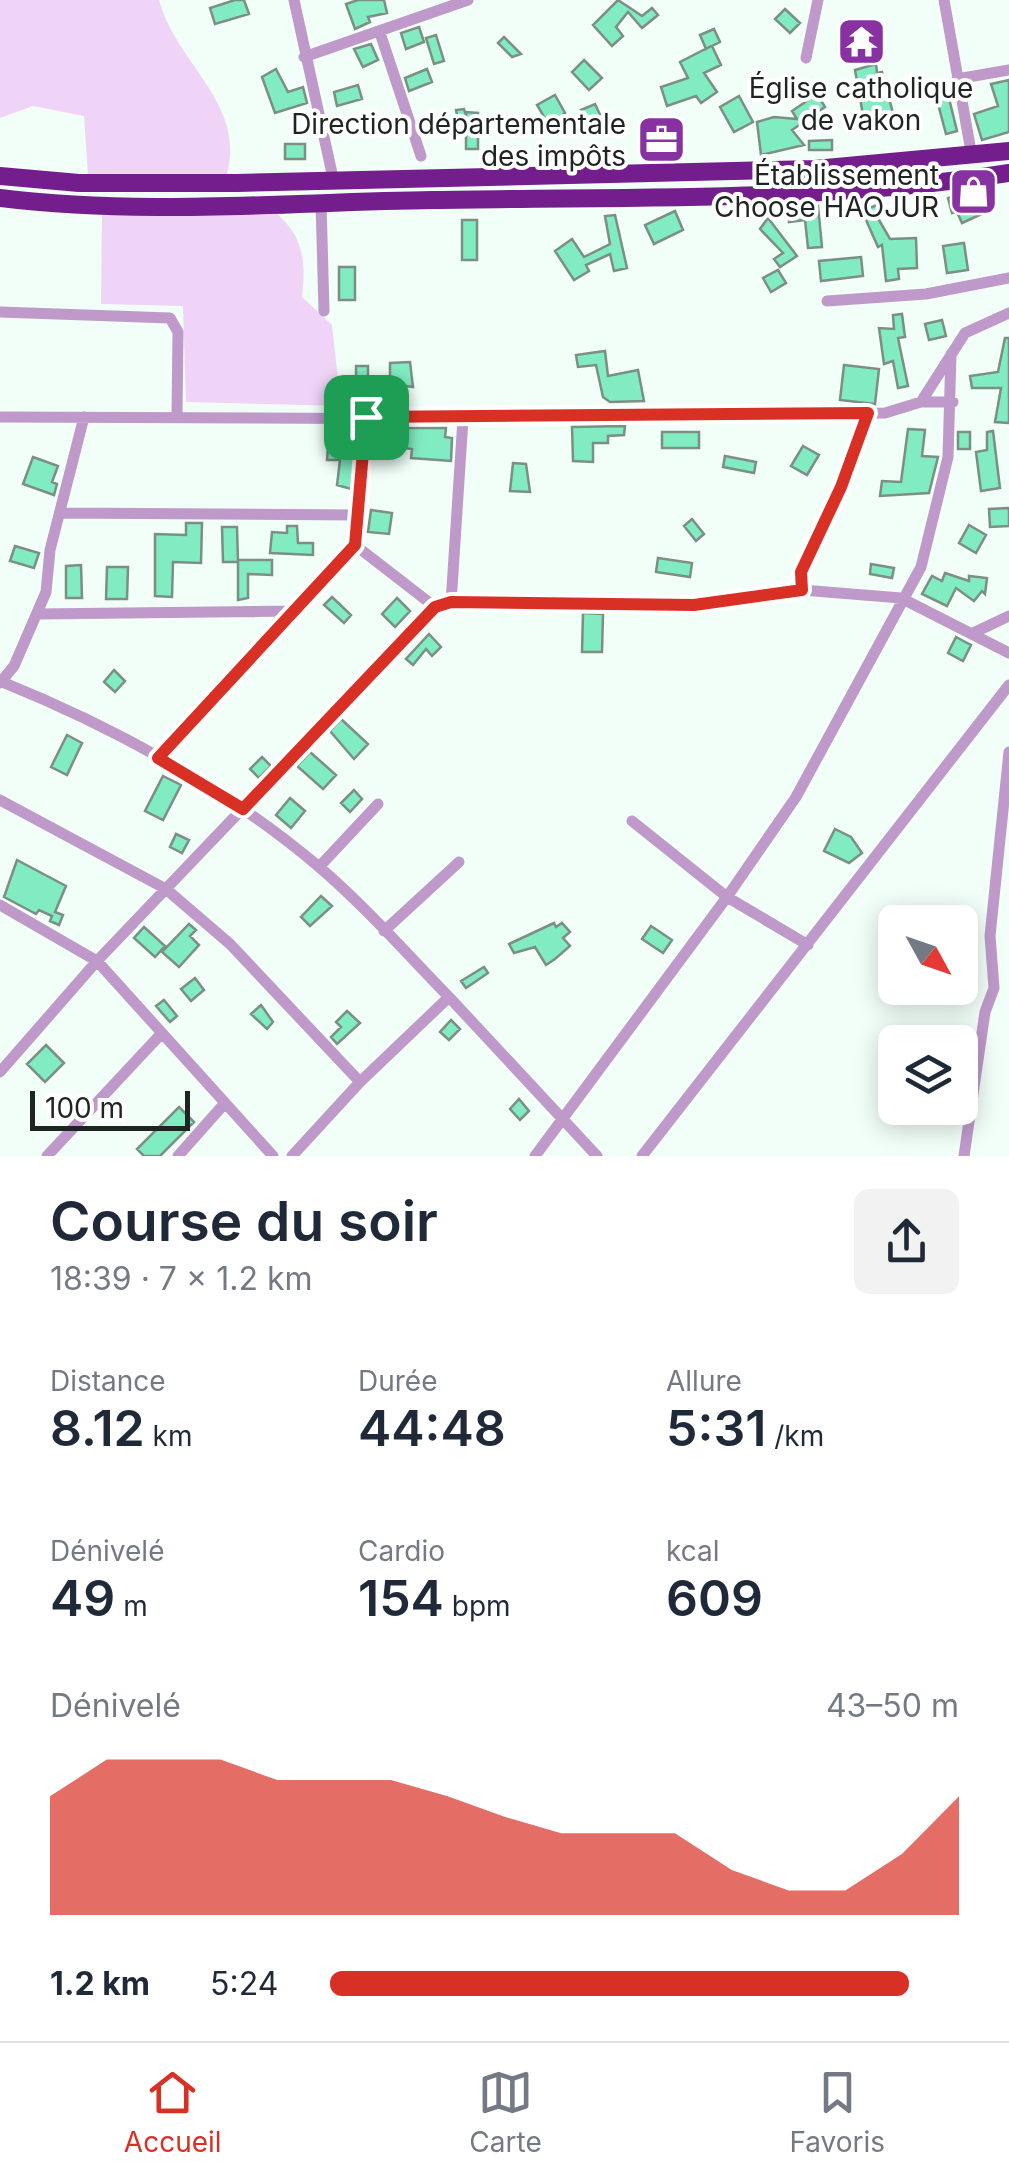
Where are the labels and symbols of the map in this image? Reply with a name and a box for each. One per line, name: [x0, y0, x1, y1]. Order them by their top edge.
temple icon: Église catholique de vakon: [835, 15, 887, 67]
place label: Église catholique de vakon: [749, 70, 973, 137]
place label: Direction départementale des impôts: [291, 107, 626, 173]
office icon: Direction départementale des impôts: [635, 114, 687, 166]
place label: Établissement Choose HAOJUR: [714, 157, 939, 224]
shop icon: Établissement Choose HAOJUR: [948, 165, 1000, 217]
pin: [324, 375, 409, 460]
north arrow: [878, 905, 978, 1005]
scale bar: [30, 1086, 190, 1130]

